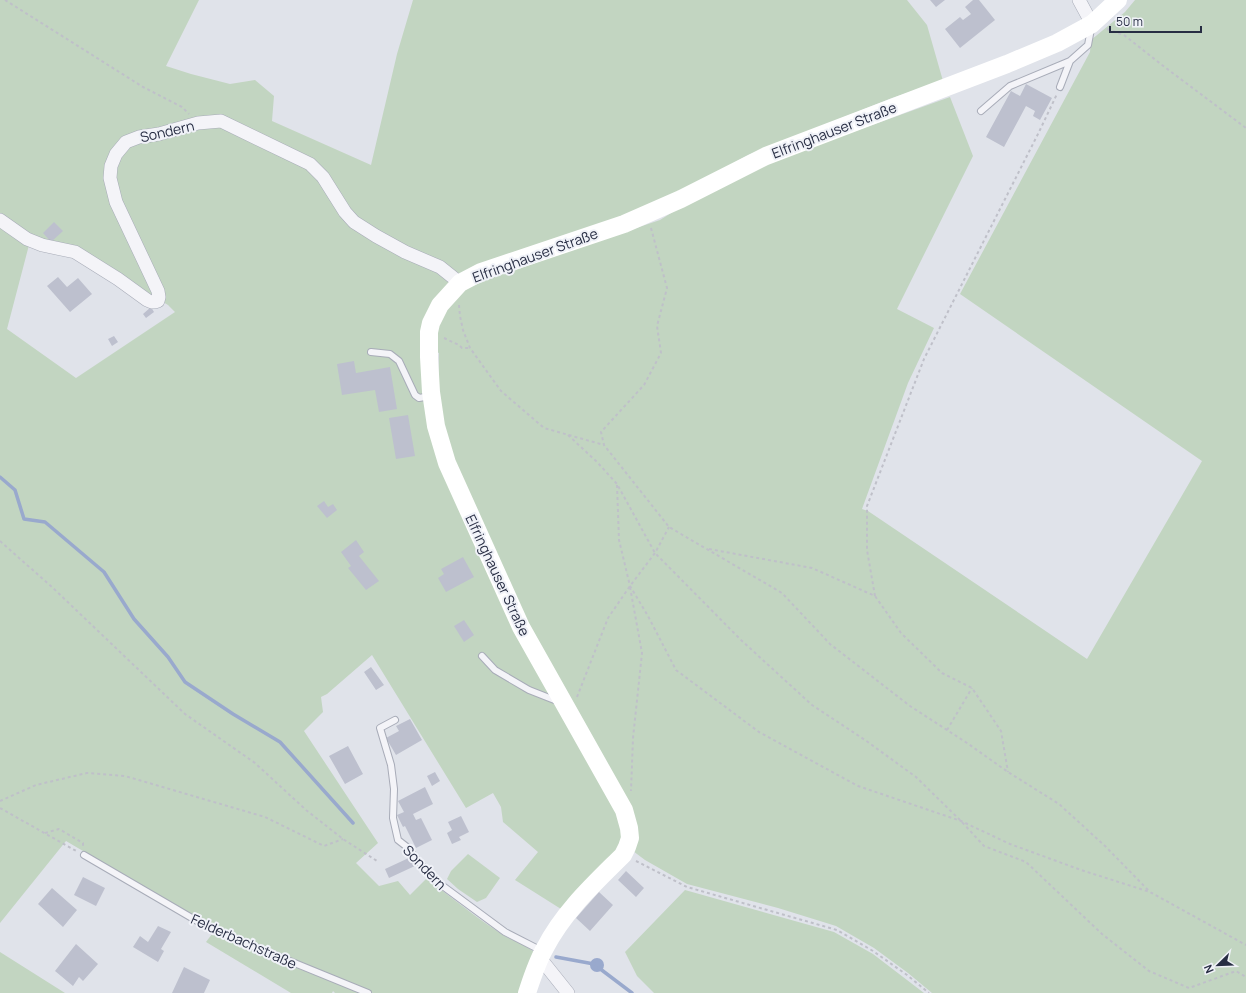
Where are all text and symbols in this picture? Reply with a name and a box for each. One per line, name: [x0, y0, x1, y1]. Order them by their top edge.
scale bar: [1110, 8, 1201, 34]
text: 50 m: [1116, 13, 1143, 30]
street label: Elfringhauser Straße: [769, 97, 899, 163]
street label: Sondern: [138, 116, 196, 146]
street label: Elfringhauser Straße: [470, 223, 600, 287]
street label: Elfringhauser Straße: [461, 511, 535, 639]
street label: Sondern: [399, 841, 451, 893]
street label: Felderbachstraße: [188, 909, 300, 973]
north arrow: [1198, 945, 1238, 985]
text: N: [1200, 962, 1217, 976]

